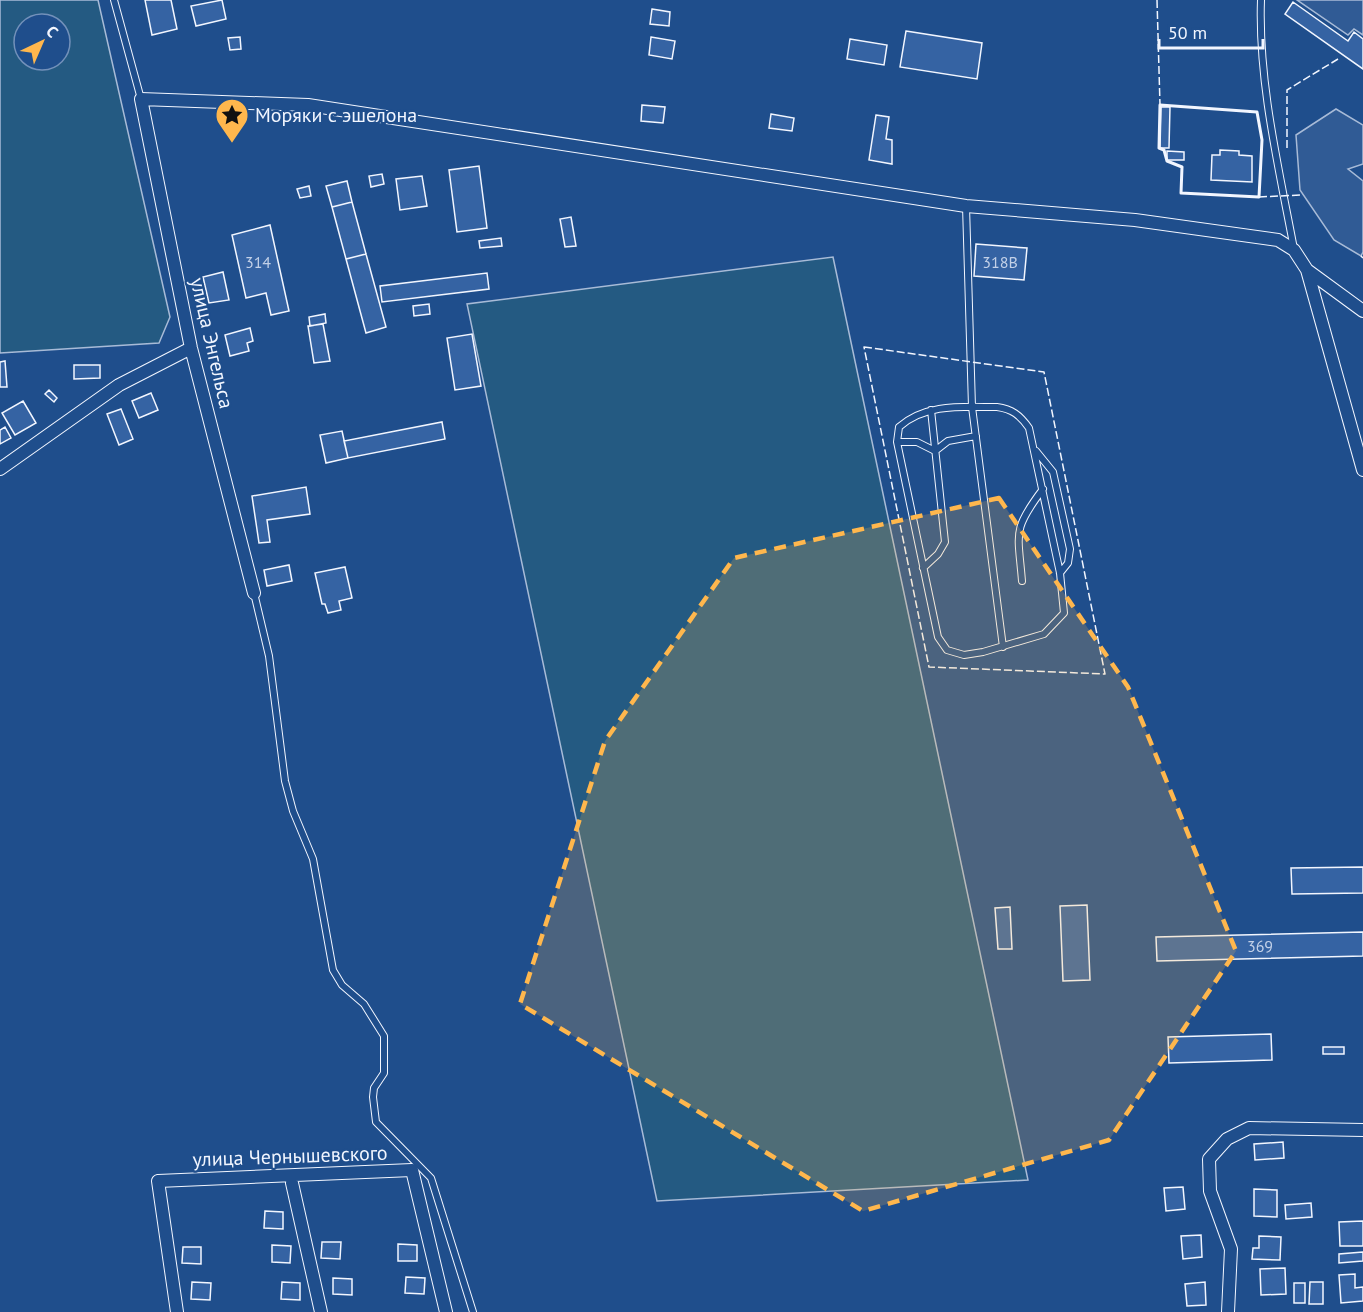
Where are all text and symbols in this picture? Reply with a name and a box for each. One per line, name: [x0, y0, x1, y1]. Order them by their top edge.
north arrow: [12, 12, 72, 72]
scale bar: [1159, 12, 1262, 50]
text: С: [42, 21, 63, 42]
text: 50 m: [1168, 21, 1207, 44]
place icon: Моряки с эшелона: [214, 97, 250, 144]
place label: Моряки с эшелона: [255, 102, 417, 128]
house number: 314: [245, 252, 271, 272]
house number: 318В: [982, 252, 1018, 272]
street label: улица Энгельса: [184, 275, 240, 411]
house number: 369: [1247, 936, 1273, 956]
street label: улица Чернышевского: [192, 1140, 388, 1172]

